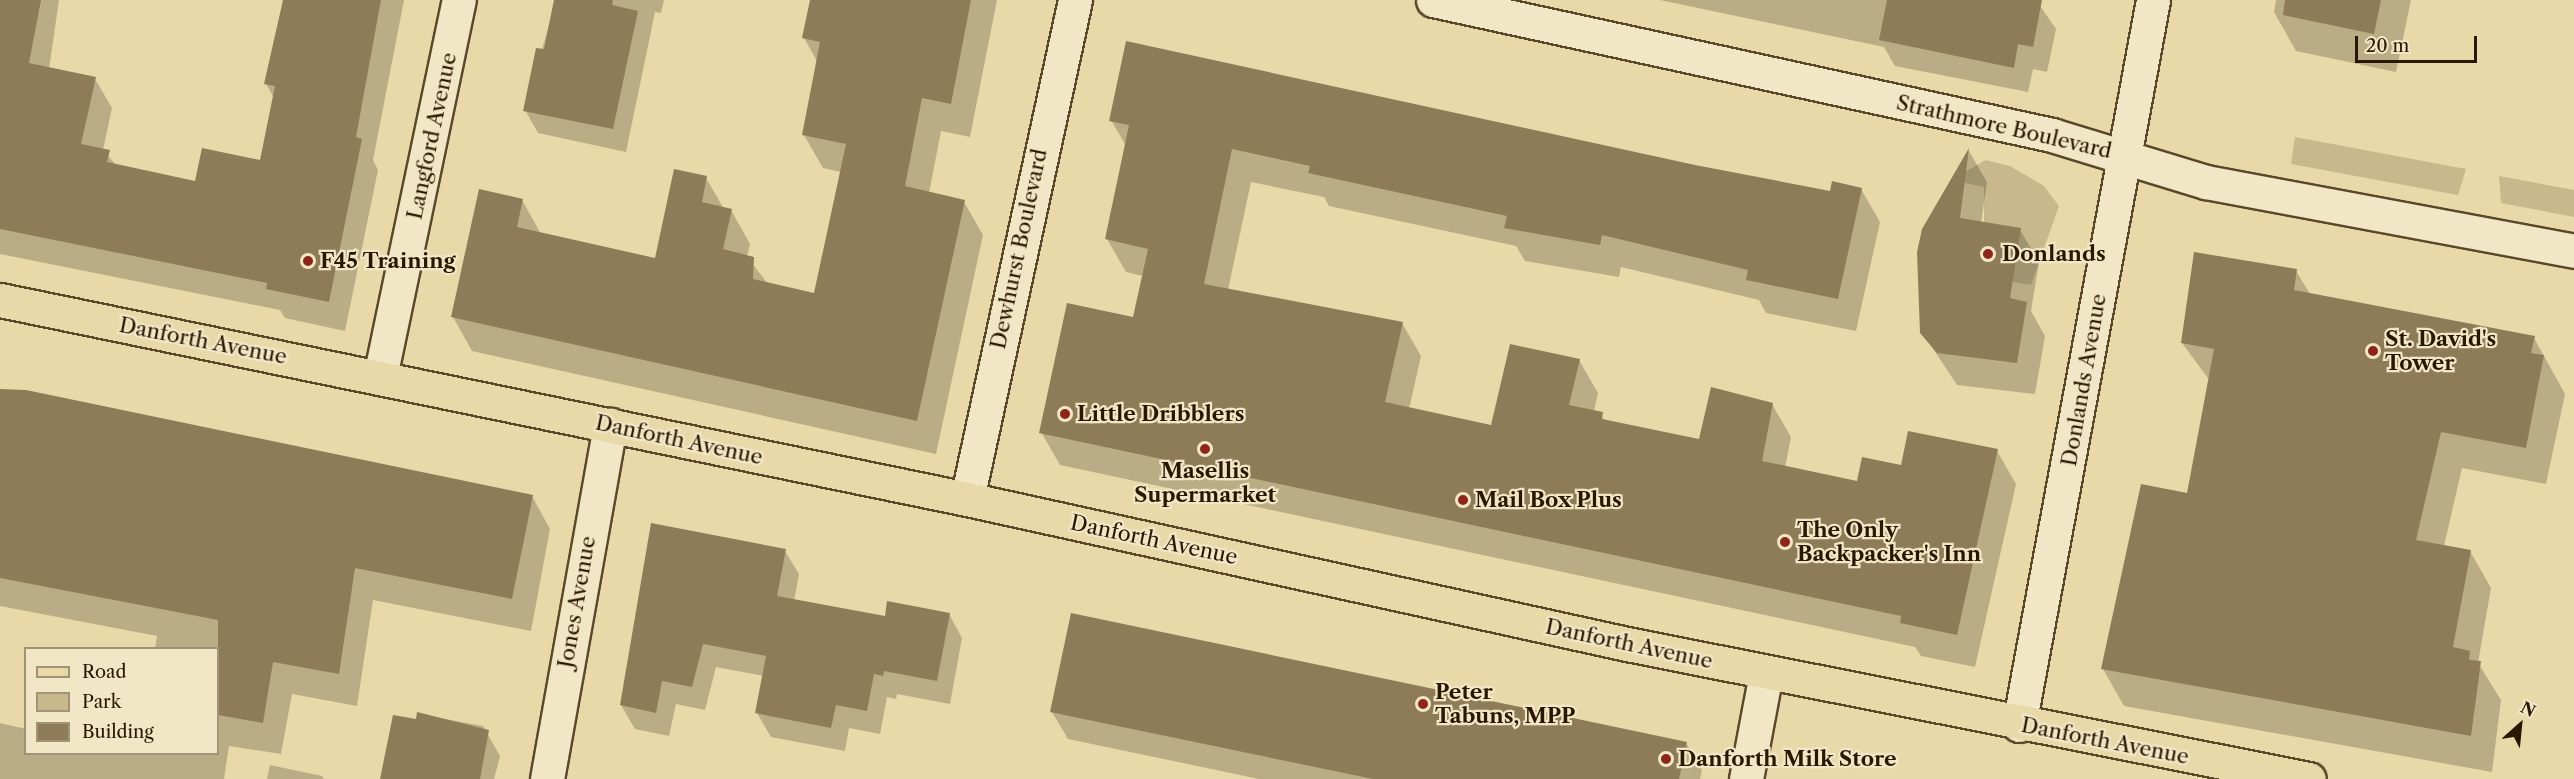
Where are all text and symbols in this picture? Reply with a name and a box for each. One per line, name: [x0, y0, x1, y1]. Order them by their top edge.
scale bar: [2358, 24, 2480, 62]
text: 20 m: [2366, 35, 2409, 57]
street label: Langford Avenue: [402, 50, 462, 222]
street label: Strathmore Boulevard: [1894, 90, 2114, 164]
street label: Dewhurst Boulevard: [985, 147, 1053, 351]
place label: Donlands: [2002, 241, 2106, 267]
marker: Donlands: [1979, 245, 1997, 263]
place label: F45 Training: [320, 248, 456, 274]
marker: F45 Training: [301, 254, 315, 268]
street label: Donlands Avenue: [2056, 291, 2112, 469]
street label: Danforth Avenue: [117, 312, 289, 370]
place label: St. David's Tower: [2385, 326, 2496, 376]
marker: St. David's Tower: [2366, 344, 2380, 358]
place label: Little Dribblers: [1077, 401, 1244, 427]
marker: Little Dribblers: [1058, 407, 1072, 421]
street label: Danforth Avenue: [593, 410, 765, 470]
marker: Masellis Supermarket: [1198, 442, 1212, 456]
place label: Masellis Supermarket: [1134, 458, 1276, 508]
place label: Mail Box Plus: [1475, 487, 1622, 513]
marker: Mail Box Plus: [1456, 493, 1470, 507]
street label: Danforth Avenue: [1068, 510, 1240, 570]
place label: The Only Backpacker's Inn: [1797, 517, 1981, 567]
street label: Jones Avenue: [553, 534, 601, 670]
marker: The Only Backpacker's Inn: [1778, 535, 1792, 549]
street label: Danforth Avenue: [1543, 614, 1715, 674]
legend: [24, 647, 219, 755]
text: Road: [82, 661, 127, 683]
place label: Peter Tabuns, MPP: [1435, 679, 1575, 729]
text: Park: [82, 691, 121, 713]
north arrow: [2490, 695, 2550, 755]
marker: Peter Tabuns, MPP: [1416, 697, 1430, 711]
text: N: [2517, 697, 2539, 721]
street label: Danforth Avenue: [2019, 712, 2191, 770]
text: Building: [82, 721, 154, 743]
place label: Danforth Milk Store: [1678, 746, 1897, 772]
marker: Danforth Milk Store: [1659, 752, 1673, 766]

